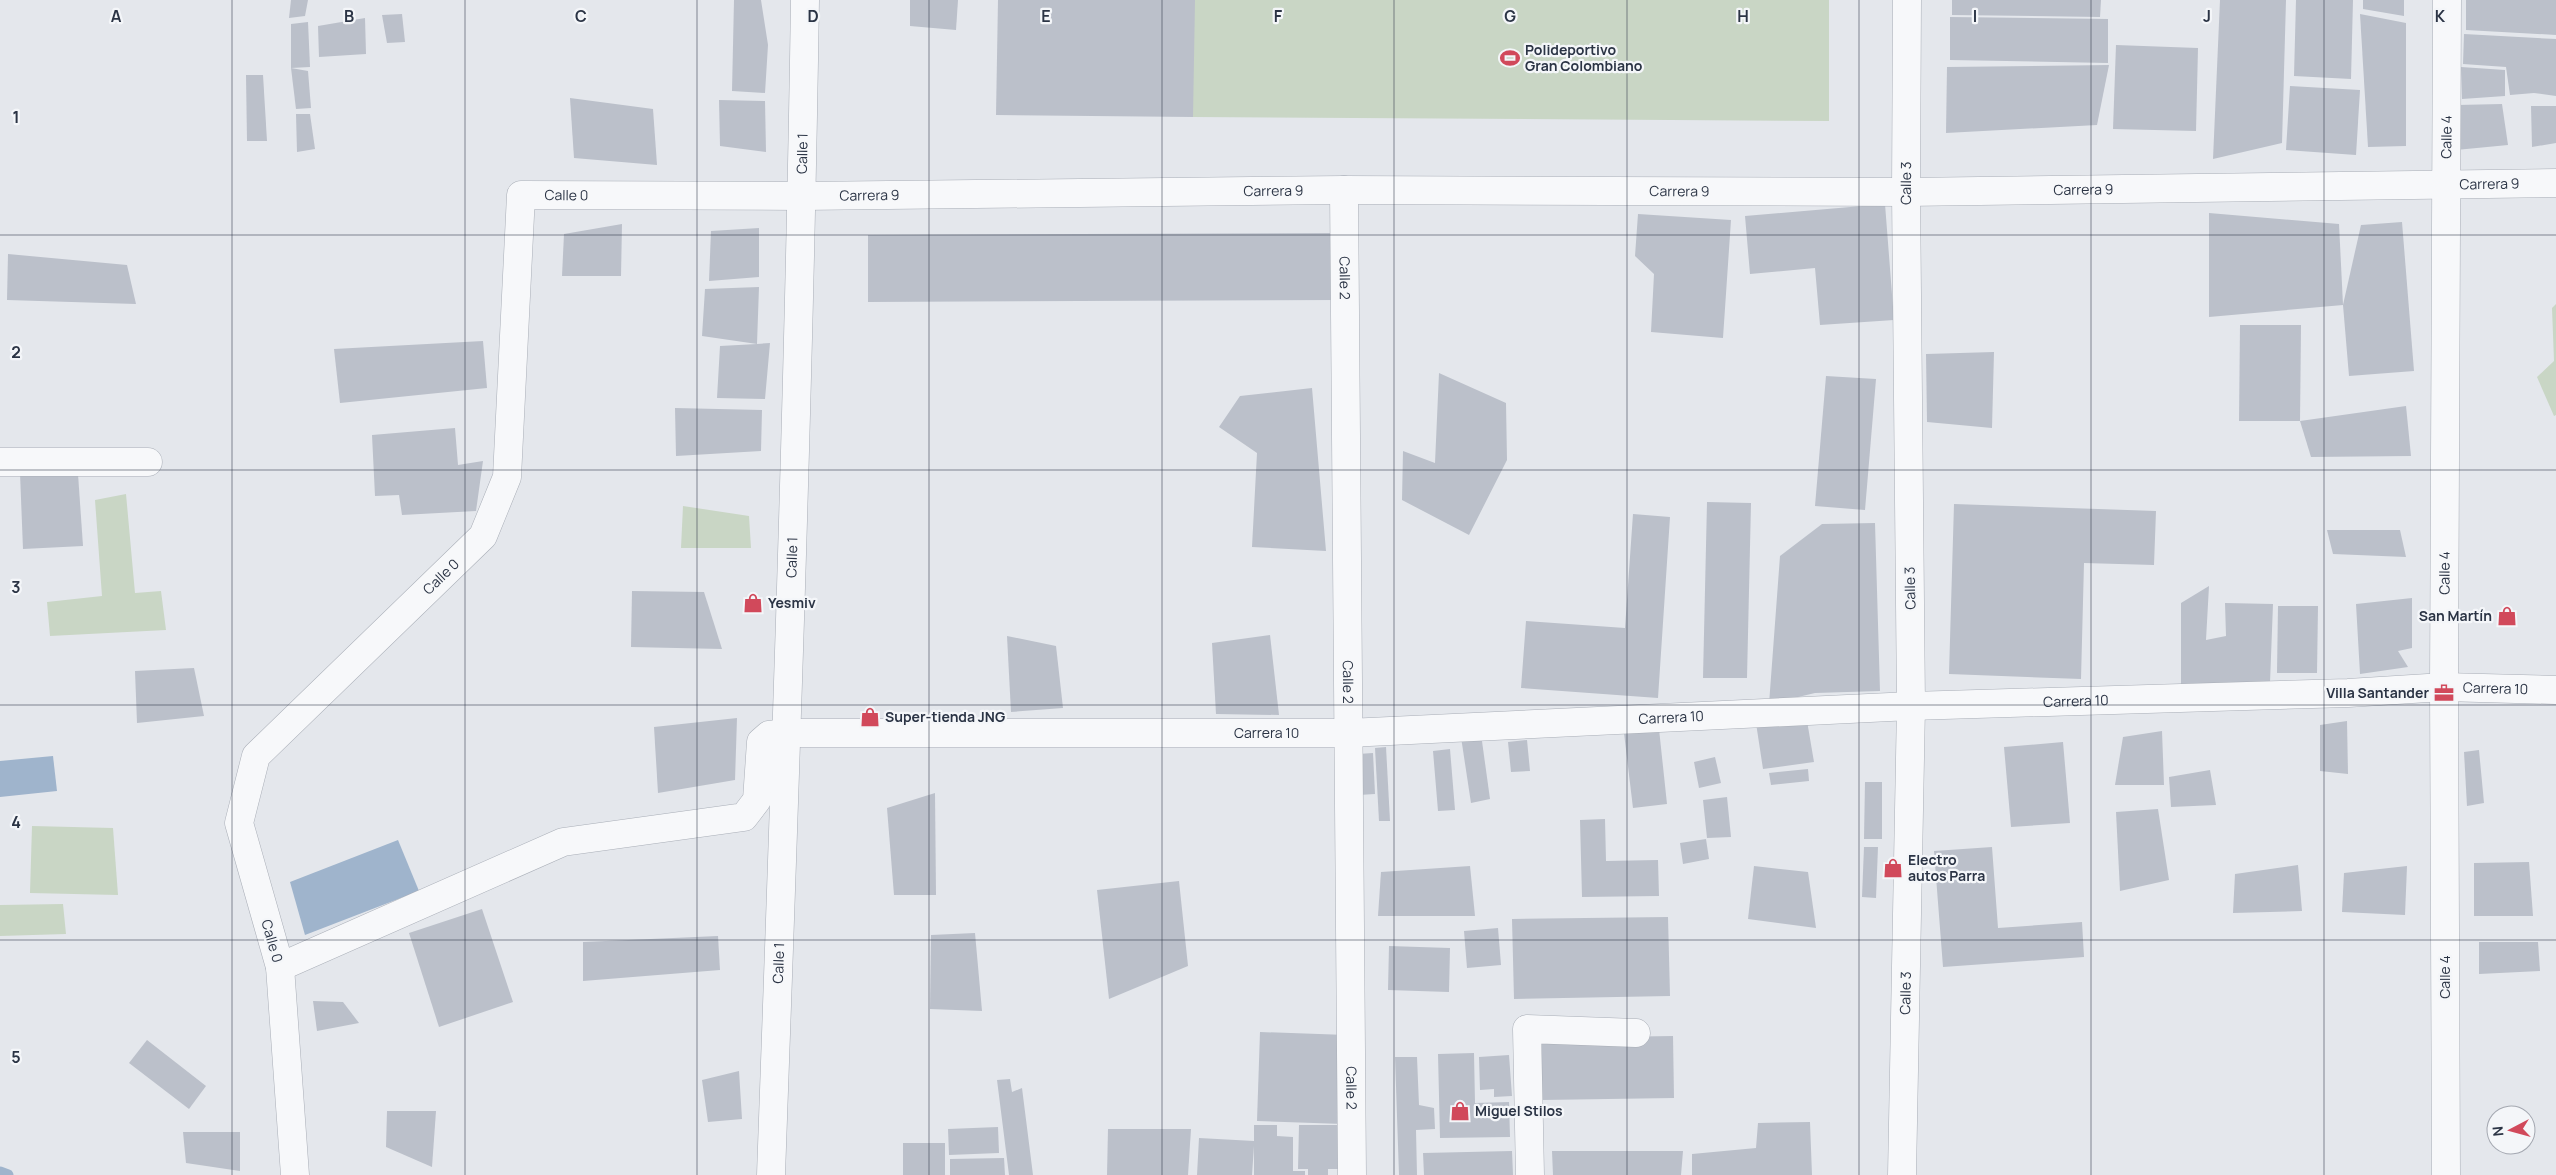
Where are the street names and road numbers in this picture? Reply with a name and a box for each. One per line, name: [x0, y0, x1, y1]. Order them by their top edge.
street label: Calle 4: [2436, 115, 2455, 159]
street label: Calle 1: [792, 133, 812, 174]
street label: Calle 3: [1896, 161, 1915, 205]
street label: Carrera 9: [2459, 174, 2520, 193]
street label: Carrera 9: [2053, 179, 2114, 199]
street label: Carrera 9: [1243, 180, 1304, 200]
street label: Carrera 9: [1649, 181, 1709, 200]
street label: Calle 0: [544, 185, 588, 204]
street label: Carrera 9: [839, 185, 900, 205]
street label: Calle 2: [1336, 256, 1355, 300]
street label: Calle 1: [781, 537, 802, 578]
street label: Calle 4: [2434, 551, 2454, 595]
street label: Calle 0: [418, 554, 463, 598]
street label: Calle 3: [1900, 566, 1919, 610]
street label: Calle 2: [1339, 660, 1358, 704]
street label: Carrera 10: [2463, 678, 2529, 698]
street label: Carrera 10: [2043, 690, 2109, 711]
street label: Carrera 10: [1638, 706, 1704, 728]
street label: Carrera 10: [1234, 723, 1299, 742]
street label: Calle 0: [257, 917, 288, 965]
street label: Calle 1: [768, 942, 788, 984]
street label: Calle 4: [2435, 955, 2454, 999]
street label: Calle 3: [1895, 971, 1915, 1015]
street label: Calle 2: [1342, 1066, 1361, 1110]

